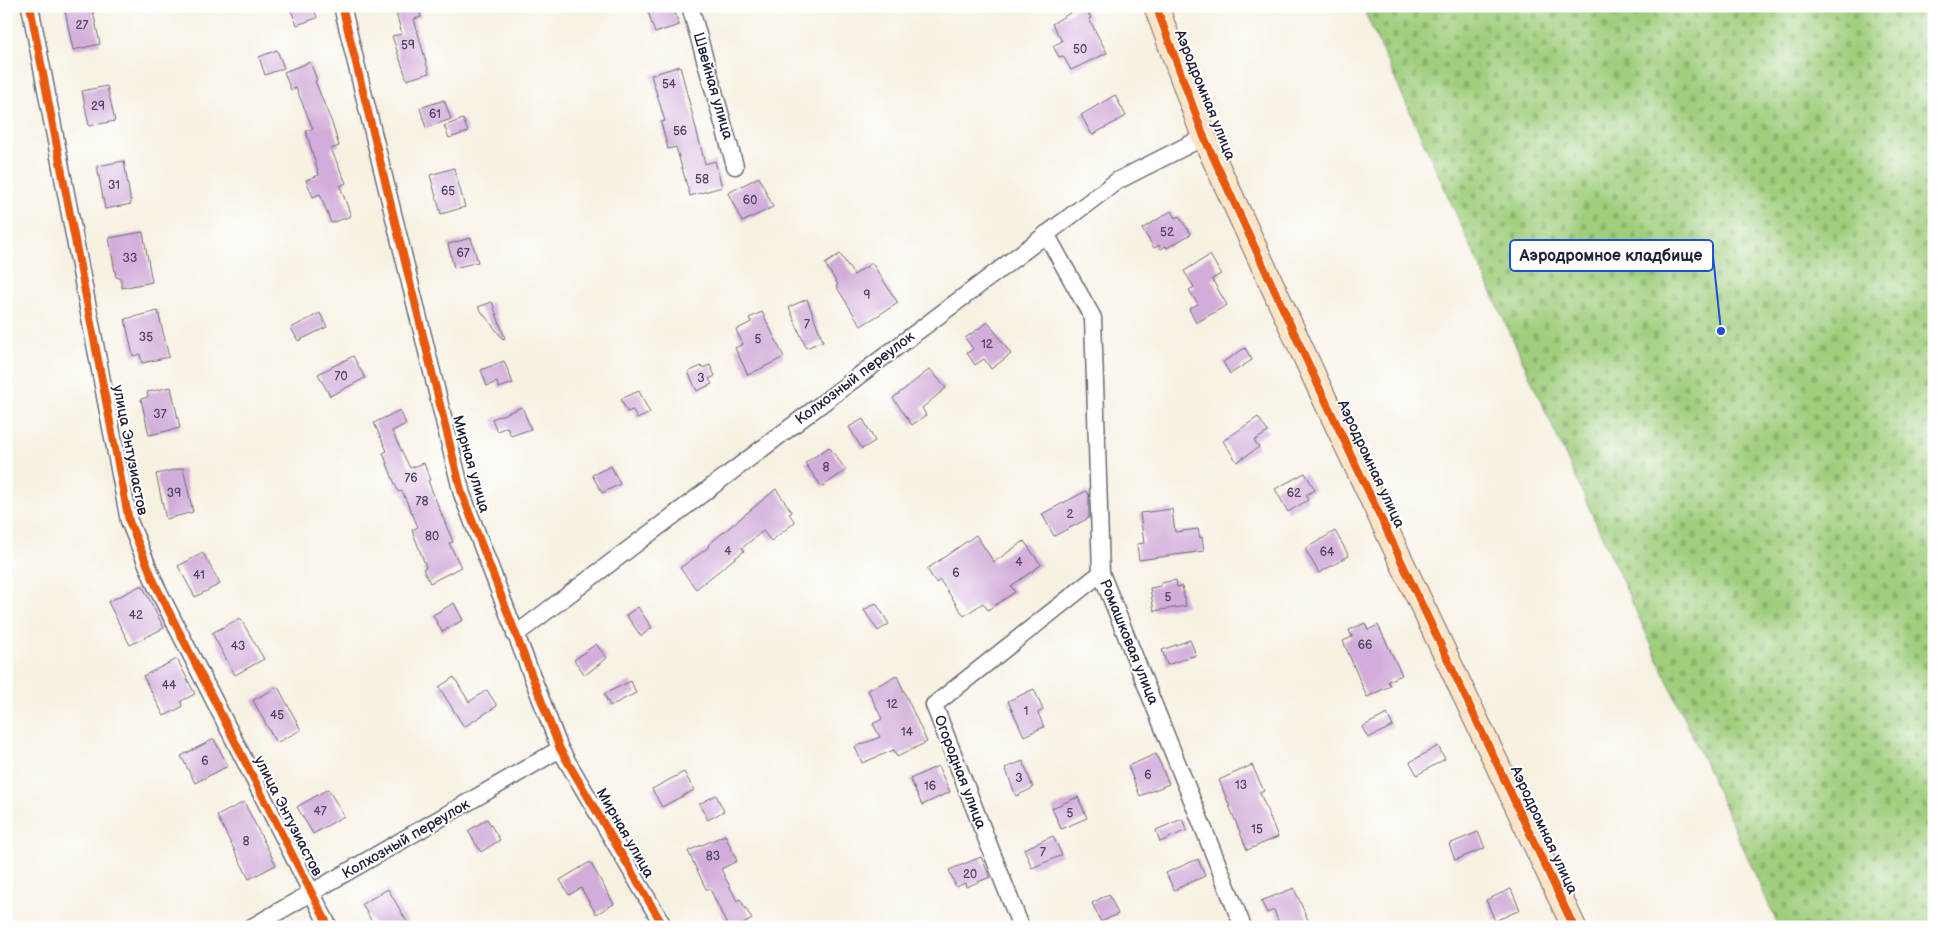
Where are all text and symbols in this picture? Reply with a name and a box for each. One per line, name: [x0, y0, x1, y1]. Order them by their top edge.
house number: 27: [76, 18, 89, 33]
street label: Аэродромная улица: [1170, 26, 1240, 163]
street label: Швейная улица: [689, 30, 737, 142]
house number: 59: [401, 38, 415, 53]
house number: 50: [1073, 42, 1087, 57]
house number: 54: [662, 77, 677, 92]
house number: 29: [91, 99, 105, 114]
house number: 61: [429, 107, 441, 122]
house number: 56: [673, 124, 687, 139]
house number: 58: [695, 172, 709, 187]
house number: 31: [108, 178, 120, 193]
house number: 65: [441, 184, 455, 199]
house number: 60: [743, 193, 757, 208]
house number: 52: [1160, 225, 1174, 240]
callout: Аэродромное кладбище: [1510, 240, 1713, 271]
house number: 67: [456, 246, 470, 261]
text: Аэродромное кладбище: [1519, 247, 1703, 266]
house number: 33: [123, 251, 137, 266]
house number: 9: [864, 288, 871, 303]
house number: 7: [804, 317, 810, 332]
street label: Колхозный переулок: [792, 327, 918, 429]
house number: 35: [139, 330, 153, 345]
house number: 5: [755, 332, 762, 347]
house number: 12: [981, 337, 993, 352]
house number: 70: [335, 369, 347, 384]
house number: 3: [697, 371, 705, 386]
street label: улица Энтузиастов: [108, 383, 152, 517]
street label: Аэродромная улица: [1333, 396, 1409, 531]
house number: 37: [153, 407, 167, 422]
street label: Мирная улица: [448, 413, 494, 515]
house number: 8: [823, 460, 830, 475]
house number: 76: [404, 471, 418, 486]
house number: 39: [167, 486, 181, 501]
house number: 62: [1287, 486, 1301, 501]
house number: 78: [416, 494, 428, 509]
house number: 2: [1066, 507, 1074, 522]
house number: 80: [425, 529, 439, 544]
house number: 4: [724, 544, 732, 559]
house number: 64: [1320, 545, 1335, 560]
house number: 4: [1015, 555, 1023, 570]
house number: 6: [952, 566, 960, 581]
house number: 41: [193, 568, 205, 583]
street label: Ромашковая улица: [1095, 576, 1163, 708]
house number: 5: [1165, 590, 1172, 605]
house number: 42: [129, 608, 143, 623]
house number: 66: [1358, 638, 1372, 653]
house number: 43: [231, 639, 245, 654]
house number: 44: [162, 678, 177, 693]
house number: 12: [886, 697, 898, 712]
house number: 1: [1024, 704, 1028, 719]
house number: 45: [270, 708, 284, 723]
street label: Огородная улица: [930, 712, 990, 832]
house number: 14: [901, 725, 914, 740]
street label: улица Энтузиастов: [250, 753, 327, 879]
house number: 6: [201, 754, 209, 769]
street label: Аэродромная улица: [1506, 762, 1582, 897]
house number: 6: [1144, 768, 1152, 783]
house number: 3: [1015, 771, 1023, 786]
house number: 13: [1235, 778, 1247, 793]
house number: 16: [924, 779, 936, 794]
street label: Мирная улица: [592, 785, 658, 881]
street label: Колхозный переулок: [339, 795, 473, 883]
house number: 47: [313, 804, 327, 819]
house number: 5: [1067, 806, 1074, 821]
house number: 15: [1251, 822, 1263, 837]
house number: 8: [243, 834, 250, 849]
house number: 7: [1040, 845, 1046, 860]
house number: 83: [706, 849, 720, 864]
house number: 20: [963, 867, 977, 882]

